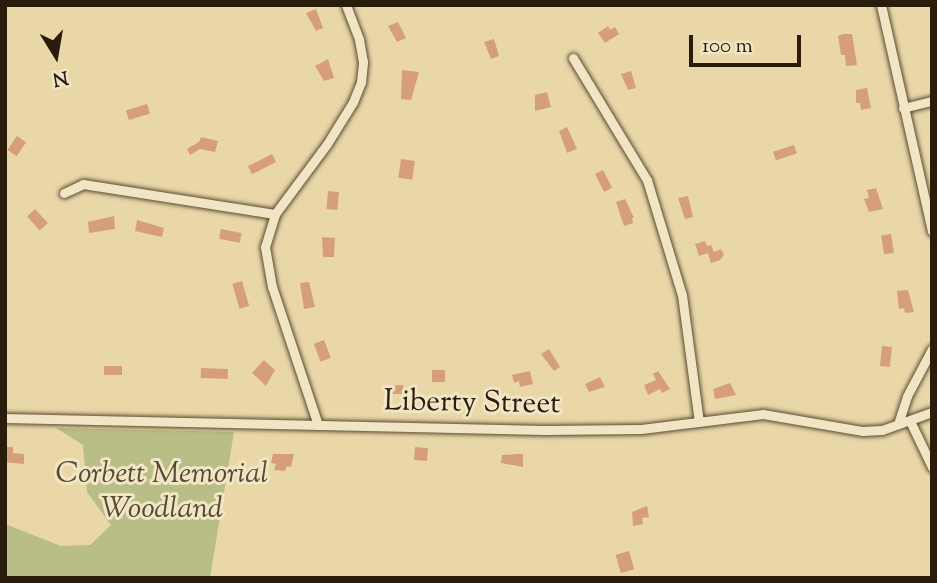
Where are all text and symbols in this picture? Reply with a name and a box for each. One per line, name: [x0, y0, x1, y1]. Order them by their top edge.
north arrow: [21, 21, 91, 91]
scale bar: [692, 21, 804, 65]
text: 100 m: [702, 32, 753, 62]
text: N: [50, 62, 70, 92]
street label: Liberty Street: [383, 384, 561, 424]
park label: Corbett Memorial Woodland: [56, 457, 268, 528]

